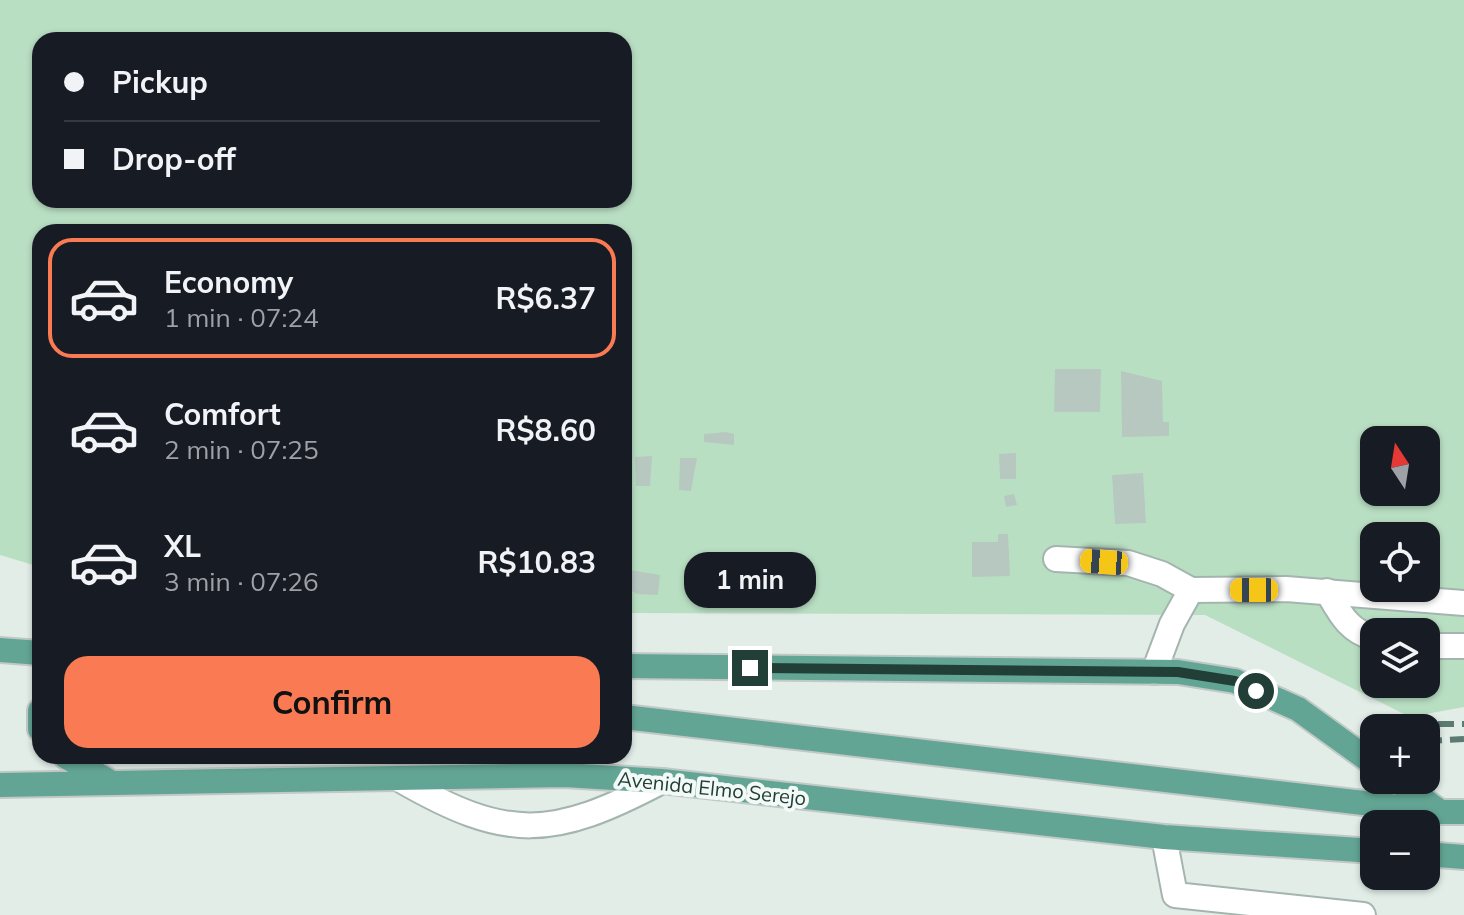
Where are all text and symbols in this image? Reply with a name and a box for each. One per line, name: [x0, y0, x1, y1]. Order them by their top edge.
text: Pickup: [112, 63, 208, 101]
text: Drop-off: [112, 140, 236, 178]
icon: car: [68, 262, 140, 334]
text: Economy: [164, 263, 293, 301]
text: R$6.37: [496, 279, 596, 317]
text: 1 min · 07:24: [164, 301, 319, 334]
icon: car: [68, 394, 140, 466]
text: Comfort: [164, 395, 281, 433]
text: R$8.60: [496, 411, 596, 449]
north arrow: [1360, 426, 1440, 506]
map controls: [1360, 426, 1440, 890]
text: 2 min · 07:25: [164, 433, 319, 466]
button: locate: [1360, 522, 1440, 602]
icon: car: [68, 526, 140, 598]
text: XL: [164, 527, 201, 565]
text: R$10.83: [478, 543, 596, 581]
car: [1079, 548, 1129, 576]
callout: 1 min: [684, 552, 816, 608]
text: 1 min: [716, 563, 784, 596]
text: 3 min · 07:26: [164, 565, 319, 598]
car: [1230, 578, 1278, 602]
button: layers: [1360, 618, 1440, 698]
route end: [732, 650, 768, 686]
button: Confirm: [64, 656, 600, 748]
route start: [1238, 673, 1274, 709]
button: +: [1360, 714, 1440, 794]
street label: Avenida Elmo Serejo: [616, 766, 808, 810]
button: −: [1360, 810, 1440, 890]

